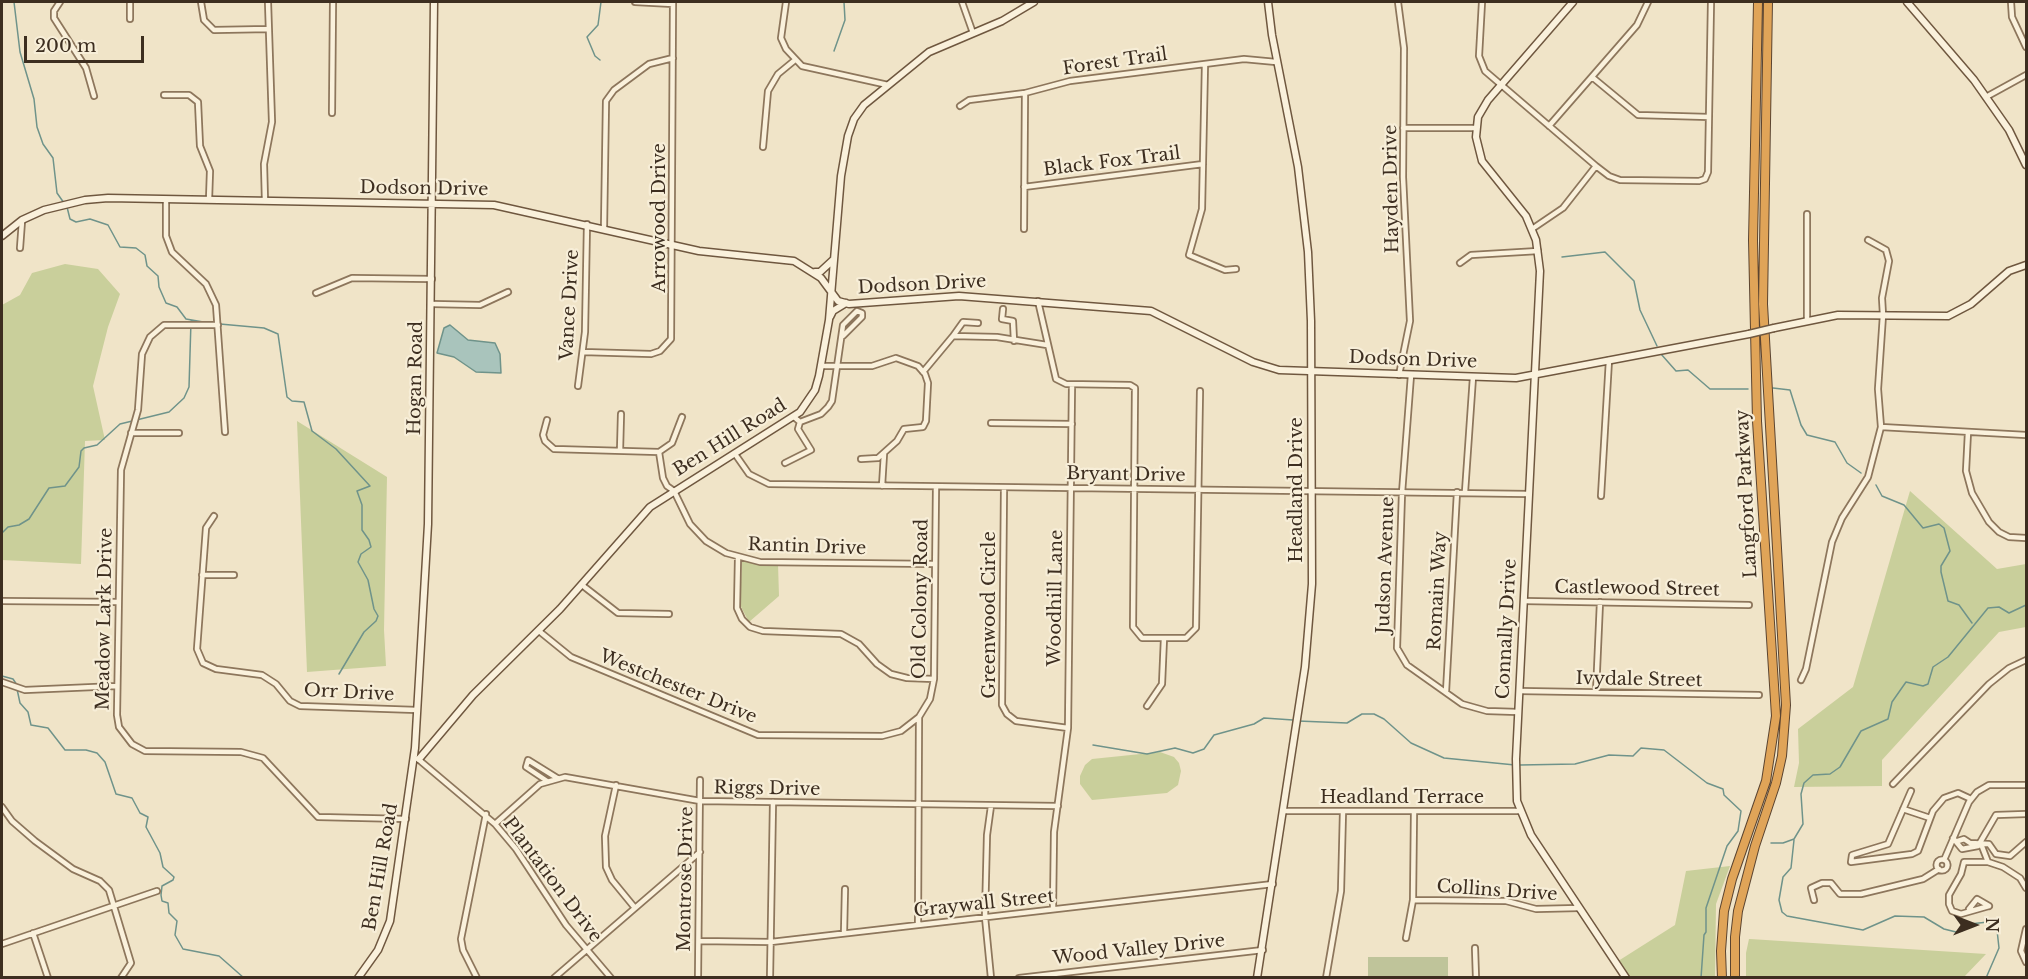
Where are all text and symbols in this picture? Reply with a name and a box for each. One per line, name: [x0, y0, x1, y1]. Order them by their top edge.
scale bar: [27, 24, 147, 62]
text: 200 m: [35, 35, 96, 57]
street label: Forest Trail: [1061, 44, 1169, 80]
street label: Hayden Drive: [1380, 124, 1404, 254]
street label: Arrowood Drive: [649, 143, 671, 293]
street label: Black Fox Trail: [1042, 143, 1182, 181]
street label: Dodson Drive: [359, 177, 489, 201]
street label: Vance Drive: [556, 249, 584, 361]
street label: Dodson Drive: [857, 271, 987, 299]
street label: Hogan Road: [404, 321, 428, 435]
street label: Dodson Drive: [1348, 347, 1478, 373]
street label: Ben Hill Road: [669, 395, 791, 481]
street label: Langford Parkway: [1732, 409, 1762, 579]
street label: Headland Drive: [1286, 417, 1308, 563]
street label: Bryant Drive: [1066, 463, 1186, 487]
street label: Judson Avenue: [1373, 496, 1399, 634]
street label: Old Colony Road: [909, 519, 933, 679]
street label: Meadow Lark Drive: [93, 527, 117, 711]
street label: Woodhill Lane: [1044, 530, 1068, 666]
street label: Greenwood Circle: [979, 531, 1001, 699]
street label: Romain Way: [1424, 531, 1452, 651]
street label: Rantin Drive: [747, 534, 867, 560]
street label: Connally Drive: [1493, 558, 1521, 700]
street label: Castlewood Street: [1554, 577, 1720, 601]
street label: Westchester Drive: [596, 646, 760, 728]
street label: Ivydale Street: [1575, 668, 1703, 692]
street label: Orr Drive: [303, 680, 395, 706]
street label: Riggs Drive: [713, 777, 821, 801]
street label: Headland Terrace: [1320, 787, 1484, 809]
street label: Ben Hill Road: [359, 801, 403, 933]
street label: Montrose Drive: [674, 806, 698, 952]
street label: Plantation Drive: [498, 813, 606, 947]
street label: Collins Drive: [1436, 876, 1558, 906]
street label: Graywall Street: [913, 886, 1055, 922]
north arrow: [1944, 895, 2004, 955]
text: N: [1982, 917, 2002, 933]
street label: Wood Valley Drive: [1052, 930, 1226, 970]

